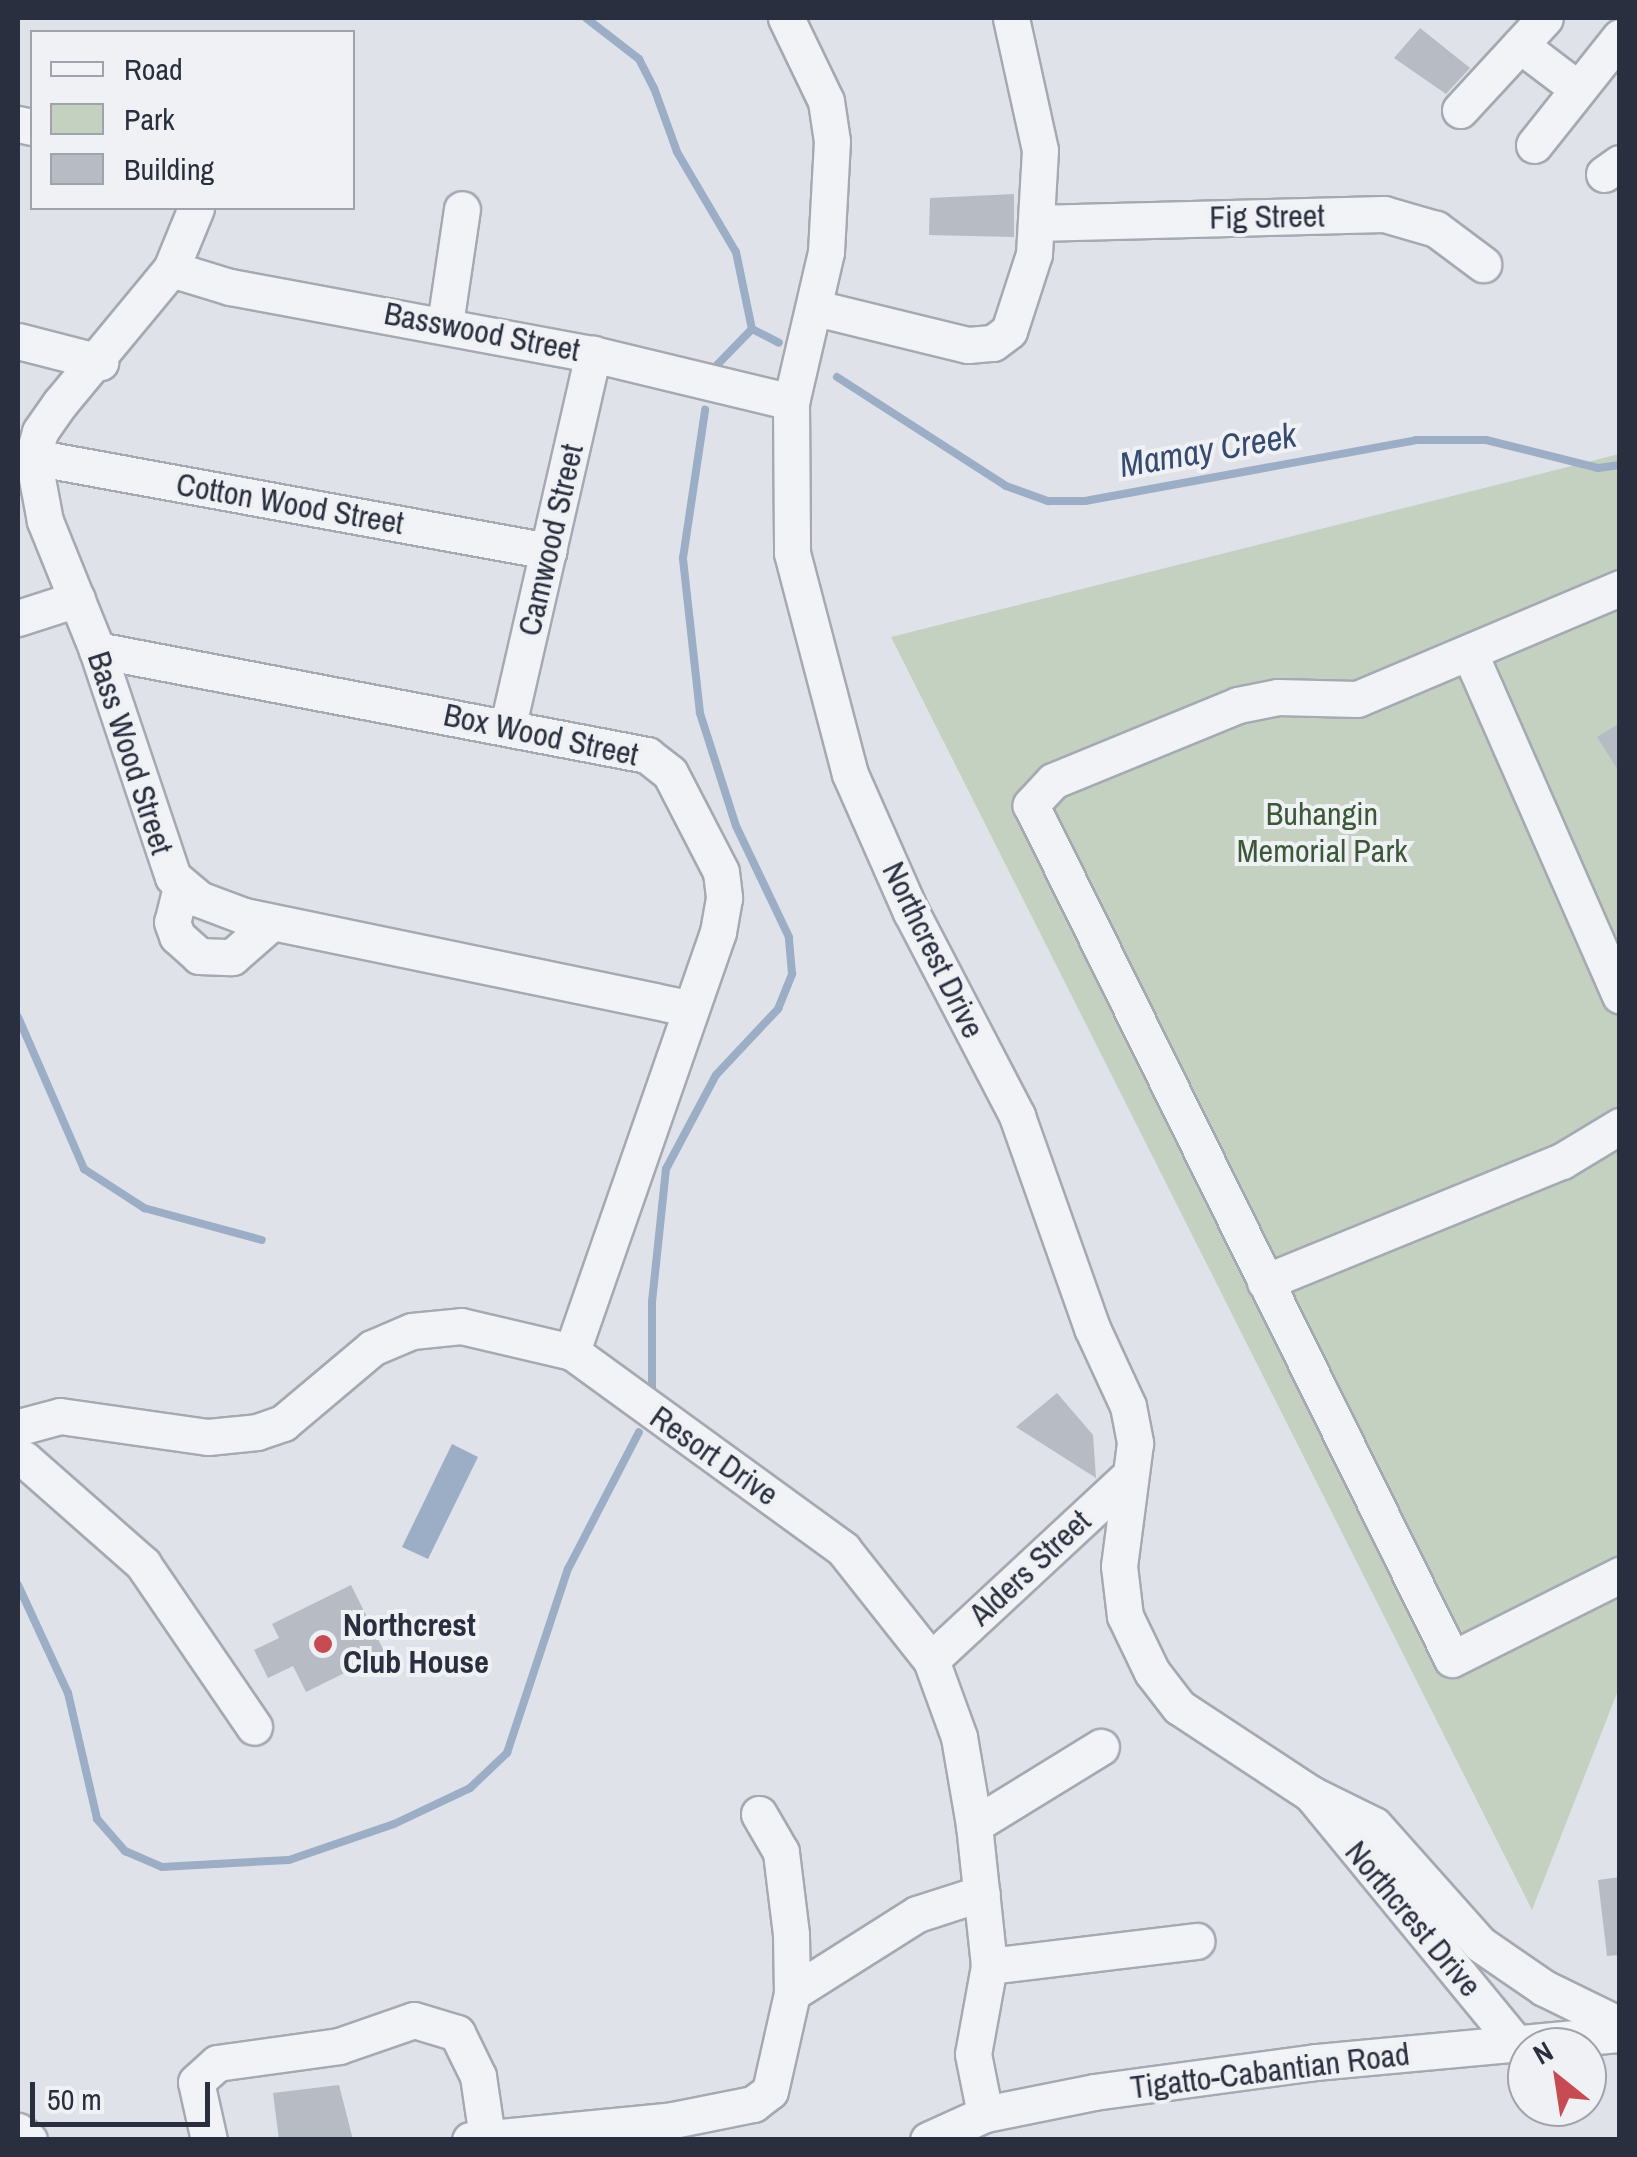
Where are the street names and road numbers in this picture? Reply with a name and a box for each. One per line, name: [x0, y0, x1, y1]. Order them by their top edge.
street label: Fig Street: [1209, 197, 1325, 237]
street label: Basswood Street: [381, 294, 583, 370]
street label: Camwood Street: [510, 440, 592, 640]
street label: Cotton Wood Street: [173, 465, 407, 543]
street label: Bass Wood Street: [79, 647, 181, 859]
street label: Box Wood Street: [440, 696, 642, 774]
street label: Northcrest Drive: [874, 856, 992, 1044]
street label: Resort Drive: [643, 1398, 785, 1514]
street label: Alders Street: [961, 1502, 1099, 1634]
street label: Northcrest Drive: [1337, 1833, 1489, 2005]
street label: Tigatto-Cabantian Road: [1128, 2035, 1412, 2107]

